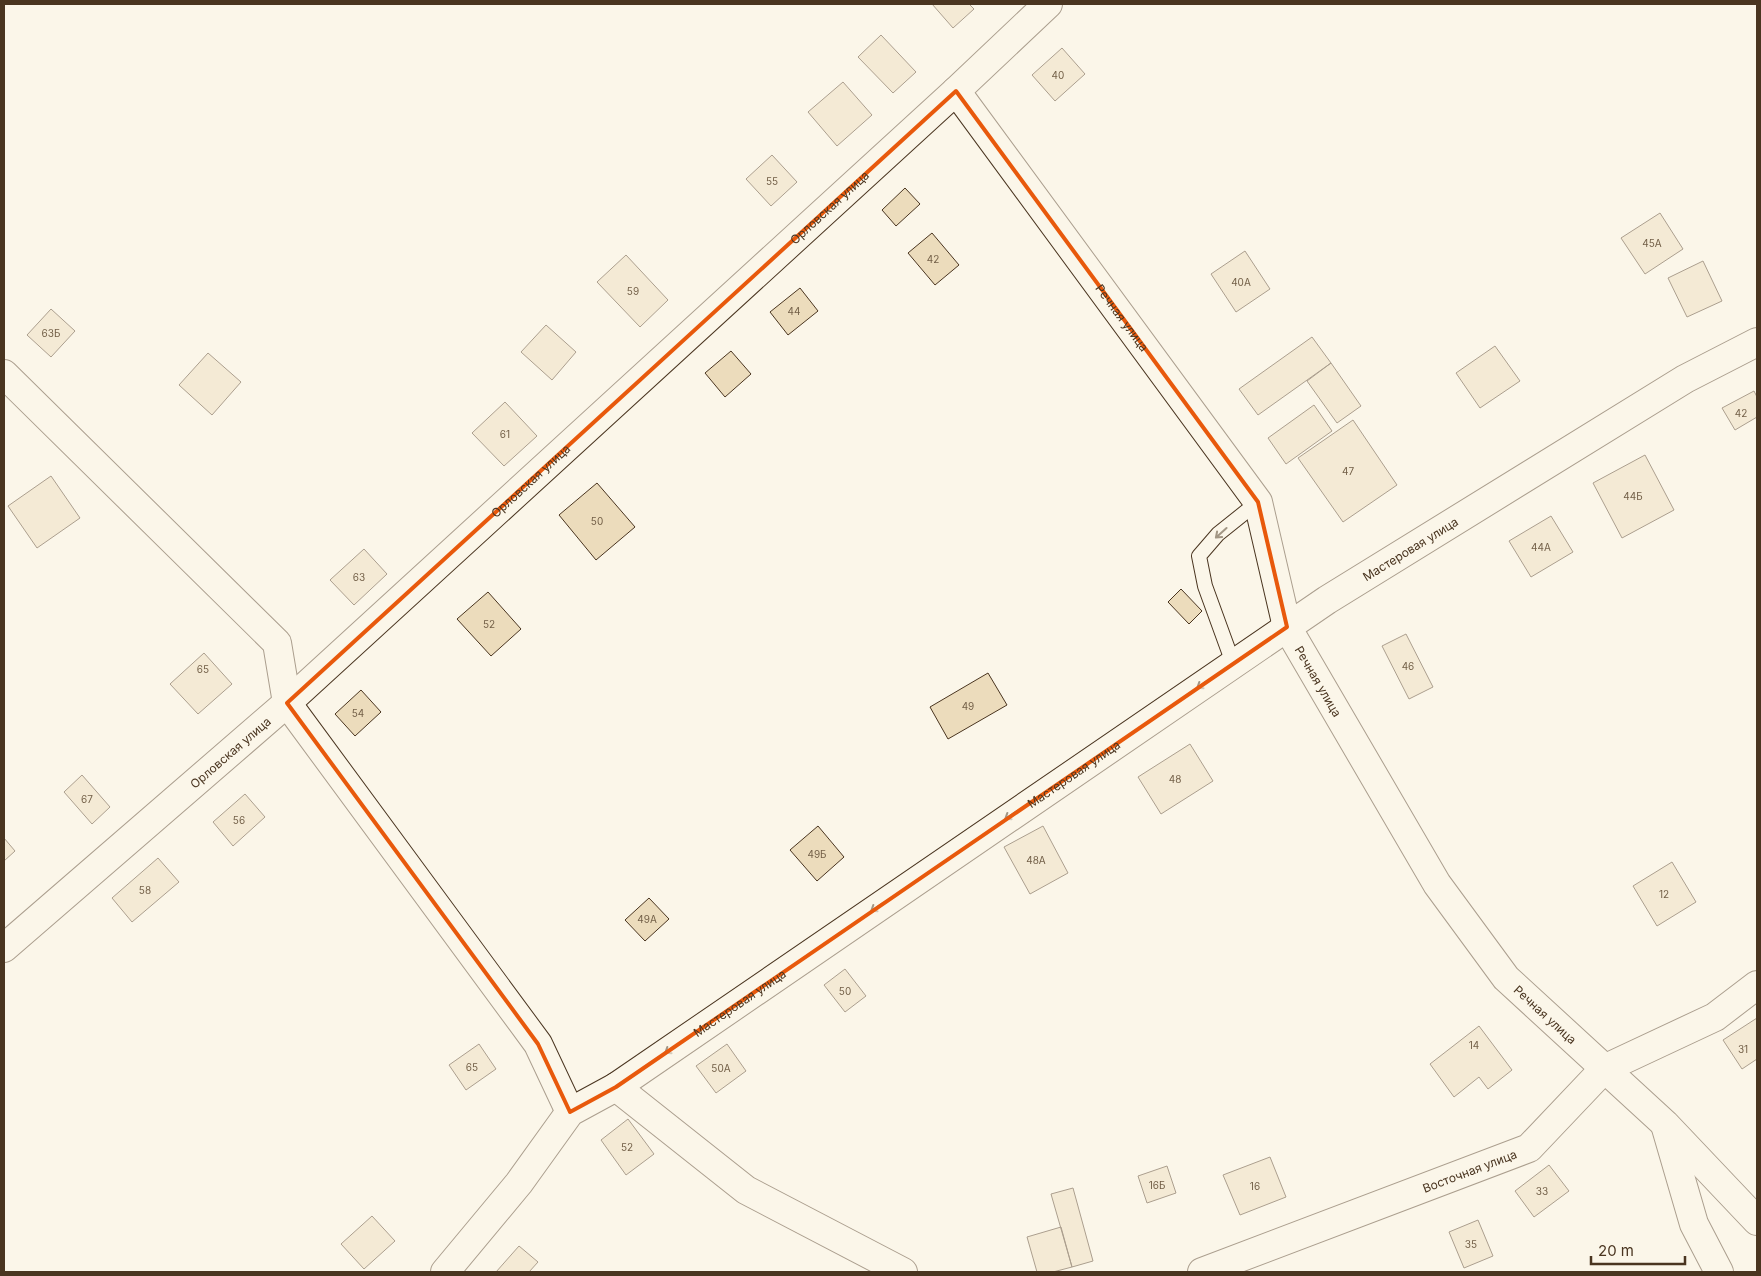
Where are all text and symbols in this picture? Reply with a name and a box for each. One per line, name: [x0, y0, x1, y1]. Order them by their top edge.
house number: 40: [1052, 69, 1064, 81]
street label: Орловская улица: [786, 167, 872, 247]
house number: 55: [766, 175, 778, 187]
house number: 45А: [1642, 237, 1662, 249]
house number: 42: [927, 253, 939, 265]
house number: 40А: [1231, 276, 1251, 288]
street label: Речная улица: [1093, 281, 1152, 354]
house number: 59: [627, 285, 639, 297]
house number: 44: [788, 305, 800, 317]
house number: 63Б: [42, 327, 60, 339]
house number: 42: [1735, 407, 1747, 419]
house number: 61: [500, 428, 510, 440]
street label: Орловская улица: [488, 441, 573, 520]
house number: 47: [1342, 465, 1354, 477]
house number: 44Б: [1623, 490, 1643, 502]
street label: Мастеровая улица: [1360, 514, 1460, 584]
house number: 50: [591, 515, 603, 527]
one-way arrow: [1214, 527, 1227, 539]
house number: 44А: [1531, 541, 1551, 553]
house number: 63: [353, 571, 365, 583]
house number: 52: [483, 618, 495, 630]
street label: Речная улица: [1292, 643, 1345, 719]
house number: 46: [1402, 660, 1414, 672]
house number: 65: [197, 663, 209, 675]
one-way arrow: [1196, 679, 1210, 689]
house number: 49: [962, 700, 974, 712]
house number: 54: [352, 707, 364, 719]
street label: Орловская улица: [187, 713, 273, 791]
street label: Мастеровая улица: [1024, 737, 1123, 811]
house number: 48: [1169, 773, 1181, 785]
house number: 67: [81, 793, 93, 805]
one-way arrow: [1005, 810, 1019, 820]
house number: 56: [233, 814, 245, 826]
house number: 49Б: [807, 848, 827, 860]
house number: 48А: [1026, 854, 1046, 866]
house number: 58: [139, 884, 151, 896]
house number: 12: [1659, 888, 1669, 900]
one-way arrow: [871, 902, 885, 912]
house number: 49А: [637, 913, 657, 925]
street label: Мастеровая улица: [690, 966, 789, 1040]
street label: Речная улица: [1511, 982, 1580, 1047]
house number: 50: [839, 985, 851, 997]
house number: 14: [1469, 1039, 1479, 1051]
house number: 31: [1738, 1043, 1748, 1055]
one-way arrow: [665, 1044, 679, 1054]
house number: 65: [466, 1061, 478, 1073]
house number: 50А: [711, 1062, 731, 1074]
house number: 52: [621, 1141, 633, 1153]
street label: Восточная улица: [1420, 1146, 1519, 1195]
house number: 16Б: [1149, 1179, 1165, 1191]
house number: 16: [1250, 1180, 1260, 1192]
house number: 33: [1536, 1185, 1548, 1197]
scale bar: [1591, 1234, 1685, 1266]
house number: 35: [1465, 1238, 1477, 1250]
text: 20 m: [1598, 1241, 1634, 1260]

